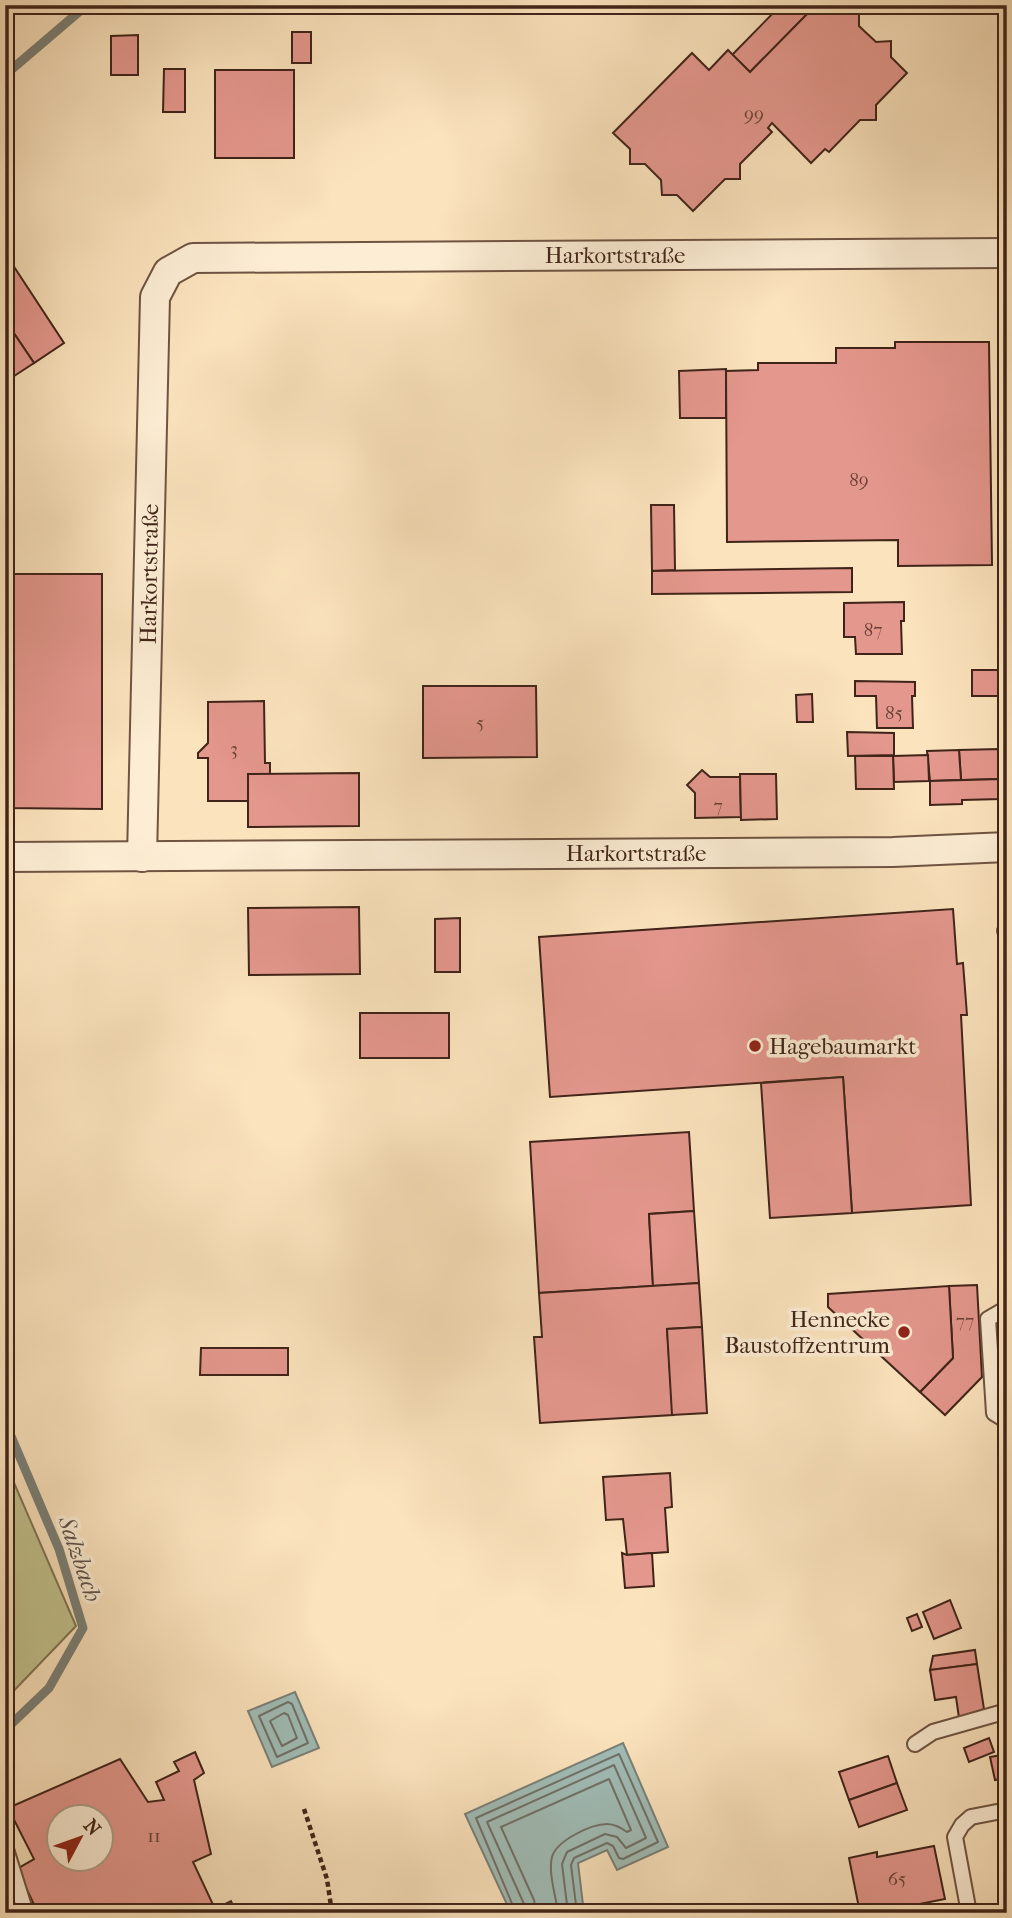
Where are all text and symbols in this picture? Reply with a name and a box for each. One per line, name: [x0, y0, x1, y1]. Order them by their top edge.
house number: 99: [744, 103, 764, 125]
street label: Harkortstraße: [545, 242, 685, 269]
house number: 89: [849, 469, 869, 491]
street label: Harkortstraße: [135, 503, 164, 645]
house number: 87: [864, 619, 882, 641]
house number: 85: [885, 702, 903, 724]
house number: 5: [476, 712, 484, 734]
house number: 3: [230, 738, 238, 760]
house number: 7: [713, 795, 723, 817]
street label: Harkortstraße: [566, 840, 706, 867]
place label: Hagebaumarkt: [769, 1033, 917, 1060]
marker: Hagebaumarkt: [747, 1038, 763, 1054]
place label: Hennecke Baustoffzentrum: [725, 1306, 890, 1359]
house number: 77: [956, 1310, 974, 1332]
marker: Hennecke Baustoffzentrum: [896, 1324, 912, 1340]
water label: Salzbach: [52, 1512, 108, 1605]
north arrow: [46, 1802, 116, 1872]
text: N: [79, 1815, 105, 1841]
house number: 11: [147, 1825, 161, 1847]
house number: 65: [888, 1868, 906, 1890]

